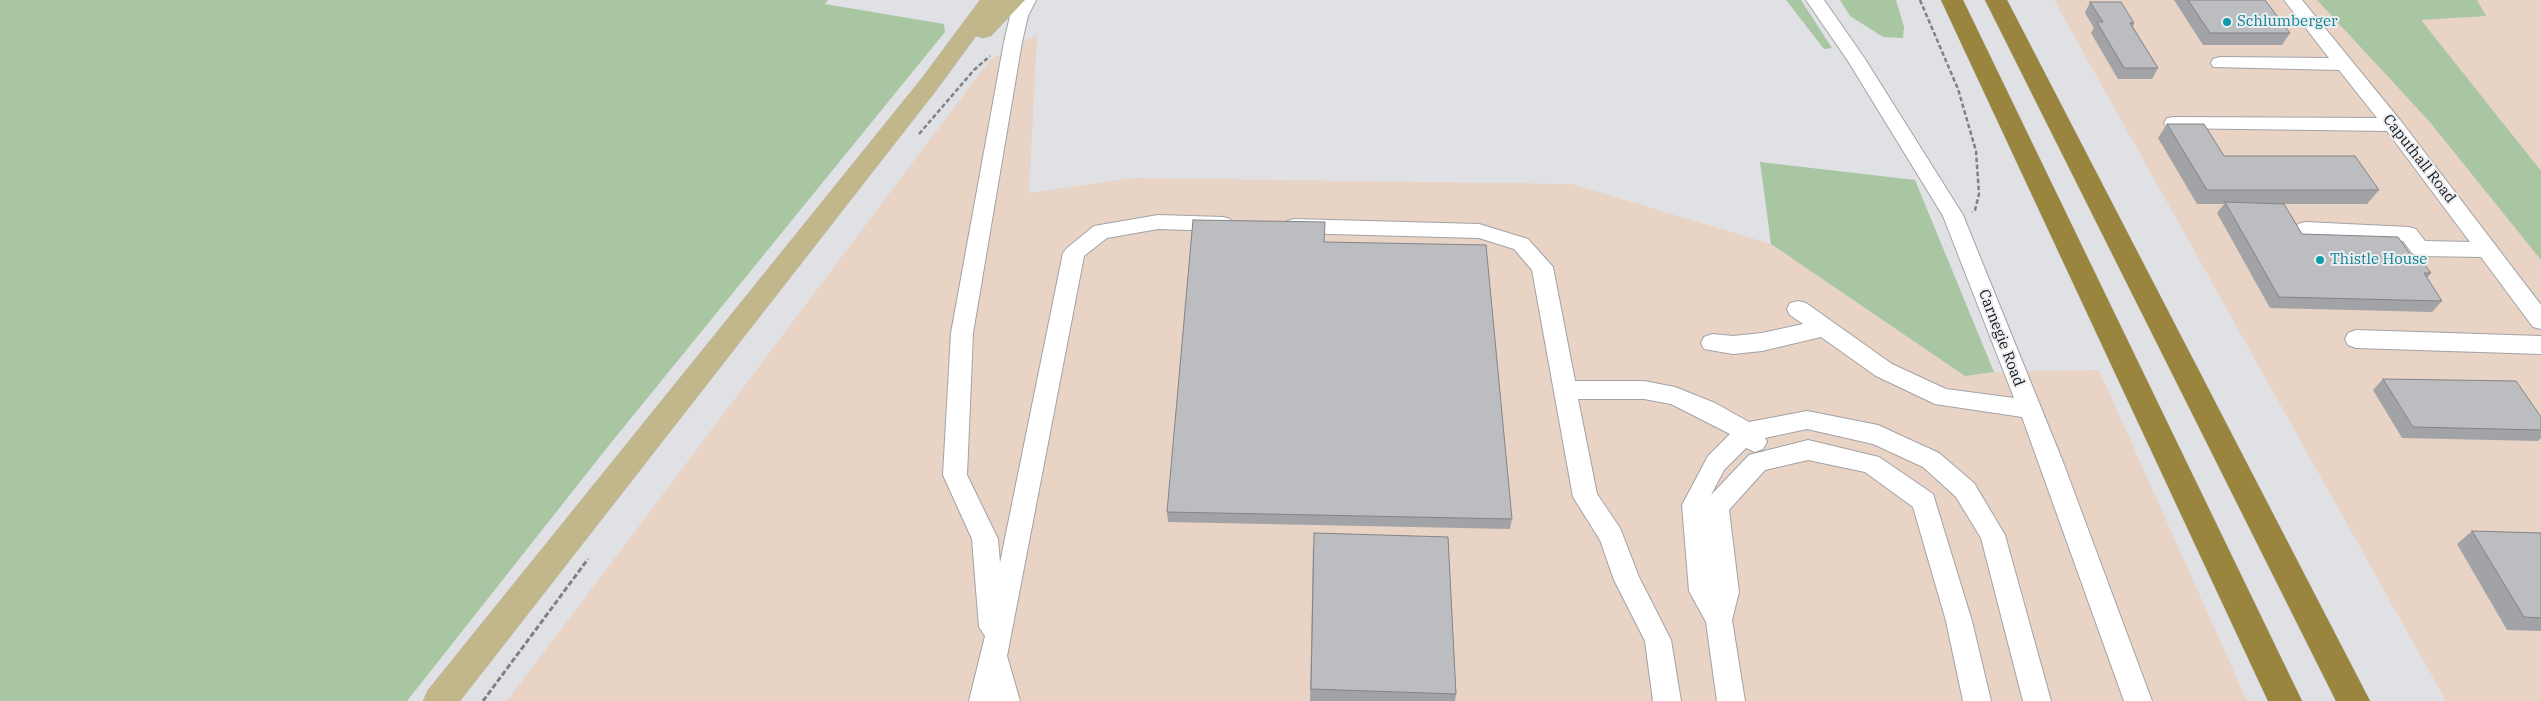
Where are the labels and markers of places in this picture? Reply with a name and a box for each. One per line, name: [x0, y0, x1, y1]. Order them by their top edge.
place label: Schlumberger: [2237, 13, 2338, 31]
marker: Schlumberger: [2221, 16, 2233, 28]
place label: Thistle House: [2330, 251, 2427, 269]
marker: Thistle House: [2314, 254, 2326, 266]

